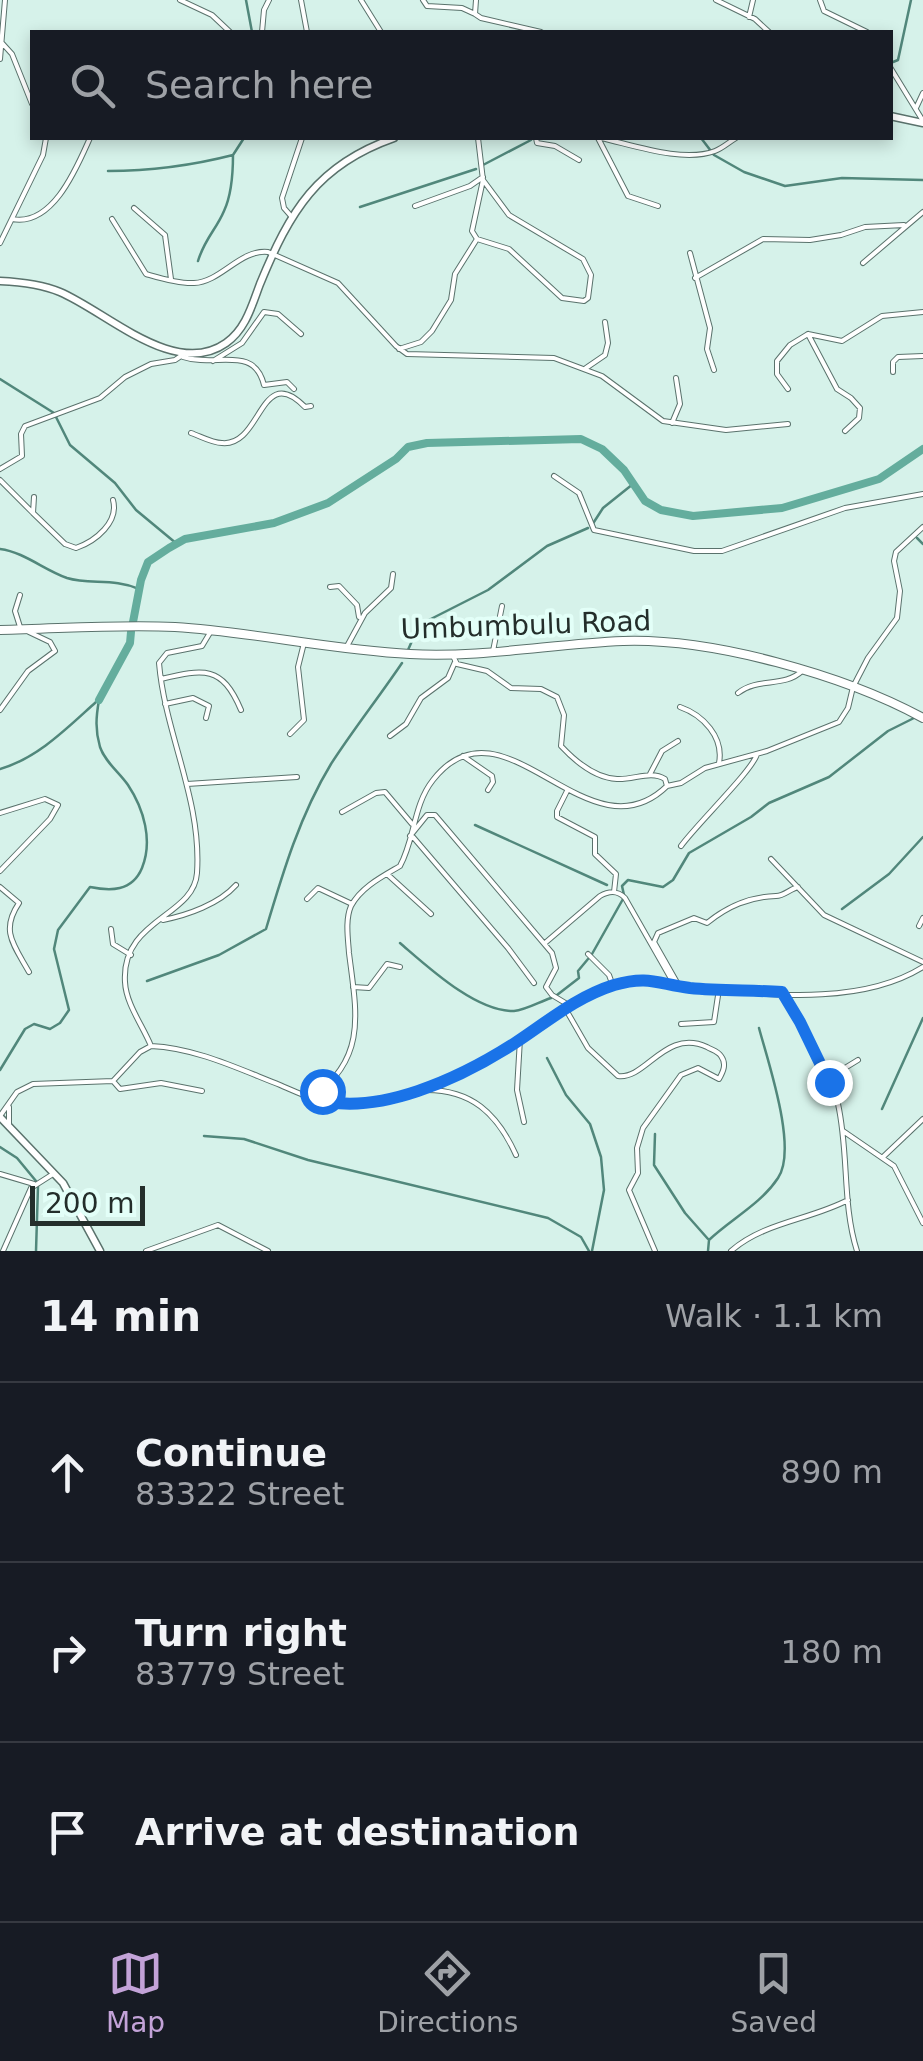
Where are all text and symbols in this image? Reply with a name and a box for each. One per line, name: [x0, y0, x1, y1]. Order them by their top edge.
search box: [30, 30, 893, 140]
icon: search: [65, 58, 120, 113]
text: Search here: [145, 63, 373, 107]
street label: Umbumbulu Road: [400, 604, 652, 646]
route end: [807, 1060, 853, 1106]
route start: [300, 1069, 346, 1115]
scale bar: [30, 1181, 145, 1226]
text: 200 m: [45, 1187, 135, 1220]
text: 14 min: [40, 1292, 201, 1341]
text: Walk · 1.1 km: [665, 1297, 883, 1335]
text: Continue: [135, 1431, 327, 1475]
icon: ahead: [40, 1445, 95, 1500]
text: 890 m: [781, 1453, 883, 1491]
text: 83322 Street: [135, 1475, 344, 1513]
text: Turn right: [135, 1611, 347, 1655]
icon: right: [40, 1625, 95, 1680]
text: 180 m: [781, 1633, 883, 1671]
text: 83779 Street: [135, 1655, 344, 1693]
icon: arrive: [40, 1805, 95, 1860]
text: Arrive at destination: [135, 1810, 580, 1854]
tab: Map: [106, 1946, 165, 2039]
tab: Directions: [377, 1946, 518, 2039]
tab: Saved: [730, 1946, 817, 2039]

